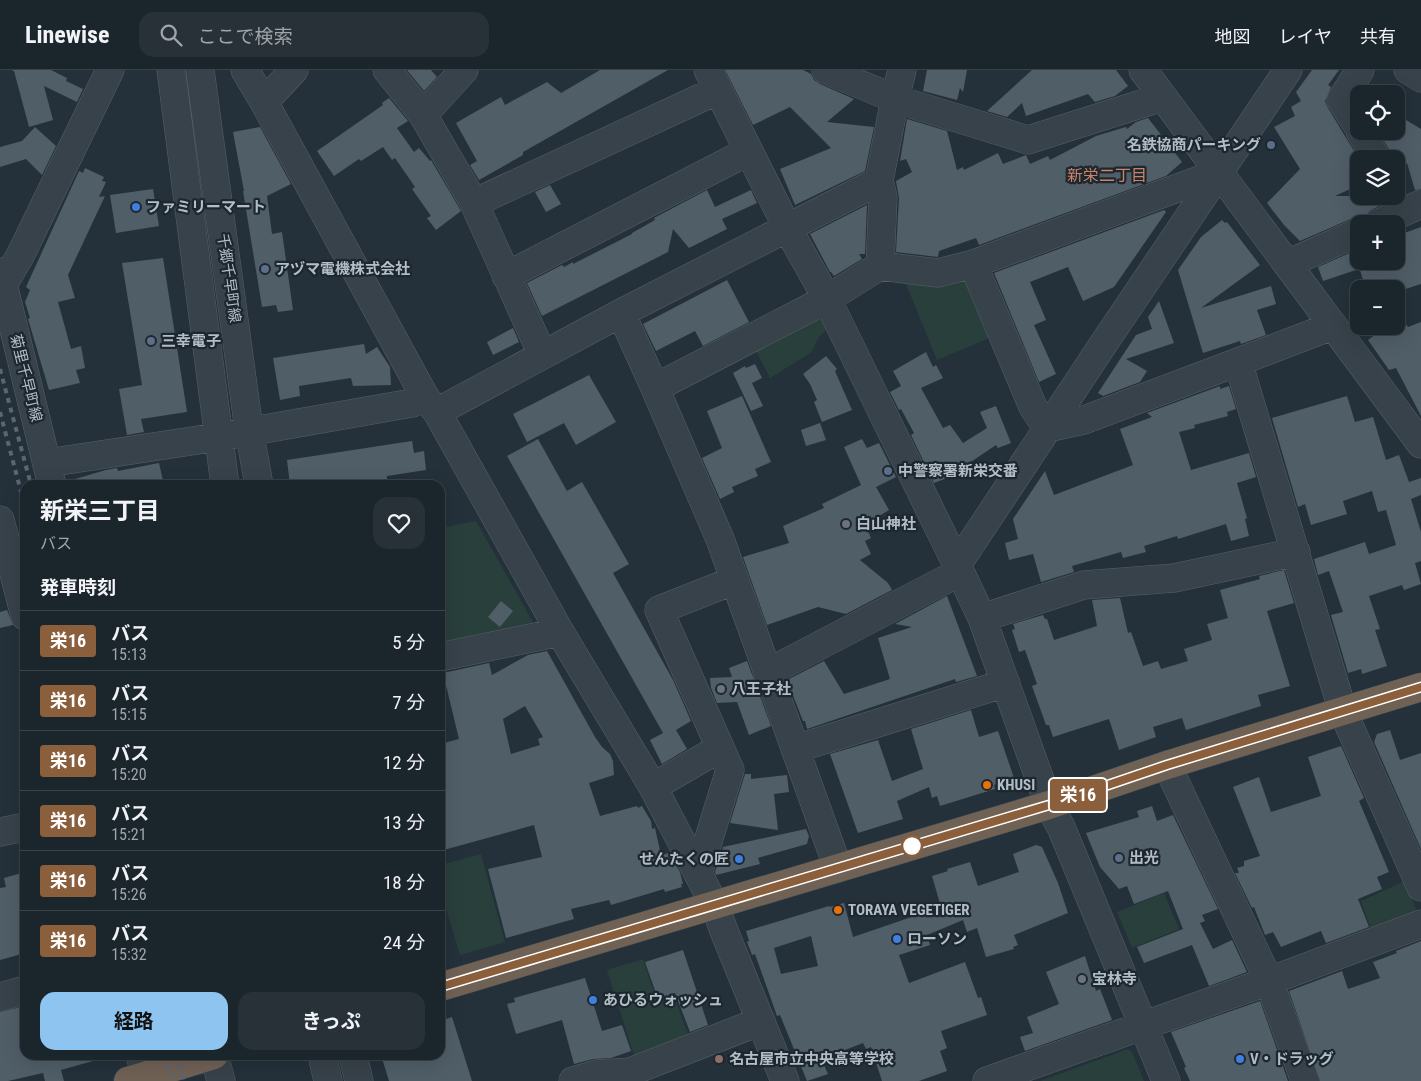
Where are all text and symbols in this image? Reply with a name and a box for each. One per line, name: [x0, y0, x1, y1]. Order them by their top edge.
search box: [139, 12, 489, 57]
text: Linewise: [25, 21, 109, 49]
icon: search: [157, 21, 185, 49]
text: ここで検索: [197, 25, 292, 48]
text: 地図: [1215, 26, 1251, 47]
text: レイヤ: [1279, 26, 1332, 47]
text: 共有: [1360, 26, 1396, 47]
map controls: [1350, 85, 1405, 335]
button: locate: [1350, 85, 1405, 140]
place label: 名鉄協商パーキング: [1126, 136, 1261, 154]
marker: 名鉄協商パーキング: [1265, 139, 1277, 151]
button: layers: [1350, 150, 1405, 205]
district label: 新栄二丁目: [1067, 166, 1147, 185]
place label: ファミリーマート: [146, 198, 266, 216]
marker: ファミリーマート: [130, 201, 142, 213]
button: +: [1350, 215, 1405, 270]
street label: 千郷千早町線: [214, 232, 244, 324]
place label: アヅマ電機株式会社: [275, 260, 410, 278]
marker: アヅマ電機株式会社: [259, 263, 271, 275]
button: −: [1350, 280, 1405, 335]
street label: 菊里千早町線: [6, 332, 46, 424]
place label: 三幸電子: [161, 332, 221, 350]
marker: 三幸電子: [145, 335, 157, 347]
place label: 中警察署新栄交番: [898, 462, 1018, 480]
marker: 中警察署新栄交番: [882, 465, 894, 477]
text: 新栄三丁目: [40, 497, 160, 525]
button: heart: [373, 497, 425, 549]
place label: 白山神社: [856, 515, 916, 533]
marker: 白山神社: [840, 518, 852, 530]
text: バス: [40, 534, 72, 553]
text: 発車時刻: [40, 576, 116, 599]
text: バス: [111, 622, 149, 645]
text: 栄16: [50, 630, 86, 651]
text: 5 分: [392, 631, 425, 654]
text: 15:13: [111, 645, 147, 664]
place label: 八王子社: [731, 680, 791, 698]
text: バス: [111, 682, 149, 705]
marker: 八王子社: [715, 683, 727, 695]
text: 栄16: [50, 690, 86, 711]
text: 7 分: [392, 691, 425, 714]
text: 15:15: [111, 705, 147, 724]
text: バス: [111, 742, 149, 765]
text: 栄16: [50, 750, 86, 771]
text: 12 分: [383, 751, 425, 774]
text: 15:20: [111, 765, 147, 784]
place label: KHUSI: [997, 776, 1035, 794]
marker: KHUSI: [981, 779, 993, 791]
line badge: 栄16: [1049, 779, 1107, 811]
text: 栄16: [1060, 784, 1096, 805]
text: バス: [111, 802, 149, 825]
text: 栄16: [50, 810, 86, 831]
text: 13 分: [383, 811, 425, 834]
text: 15:21: [111, 825, 147, 844]
unlabelled marker: [901, 835, 923, 857]
place label: 出光: [1129, 849, 1159, 867]
place label: せんたくの匠: [639, 850, 729, 868]
marker: 出光: [1113, 852, 1125, 864]
marker: せんたくの匠: [733, 853, 745, 865]
text: バス: [111, 862, 149, 885]
text: 栄16: [50, 870, 86, 891]
text: 18 分: [383, 871, 425, 894]
text: 15:26: [111, 885, 147, 904]
place label: TORAYA VEGETIGER: [848, 901, 970, 919]
marker: TORAYA VEGETIGER: [832, 904, 844, 916]
text: バス: [111, 922, 149, 945]
text: 栄16: [50, 930, 86, 951]
place label: ローソン: [907, 930, 967, 948]
text: 24 分: [383, 931, 425, 954]
marker: ローソン: [891, 933, 903, 945]
text: 15:32: [111, 945, 147, 964]
place label: 宝林寺: [1092, 970, 1137, 988]
marker: 宝林寺: [1076, 973, 1088, 985]
place label: あひるウォッシュ: [603, 991, 723, 1009]
button: 経路: [40, 992, 228, 1050]
button: きっぷ: [238, 992, 425, 1050]
marker: あひるウォッシュ: [587, 994, 599, 1006]
place label: 名古屋市立中央高等学校: [729, 1050, 894, 1068]
place label: V・ドラッグ: [1250, 1050, 1334, 1068]
marker: 名古屋市立中央高等学校: [713, 1053, 725, 1065]
marker: V・ドラッグ: [1234, 1053, 1246, 1065]

